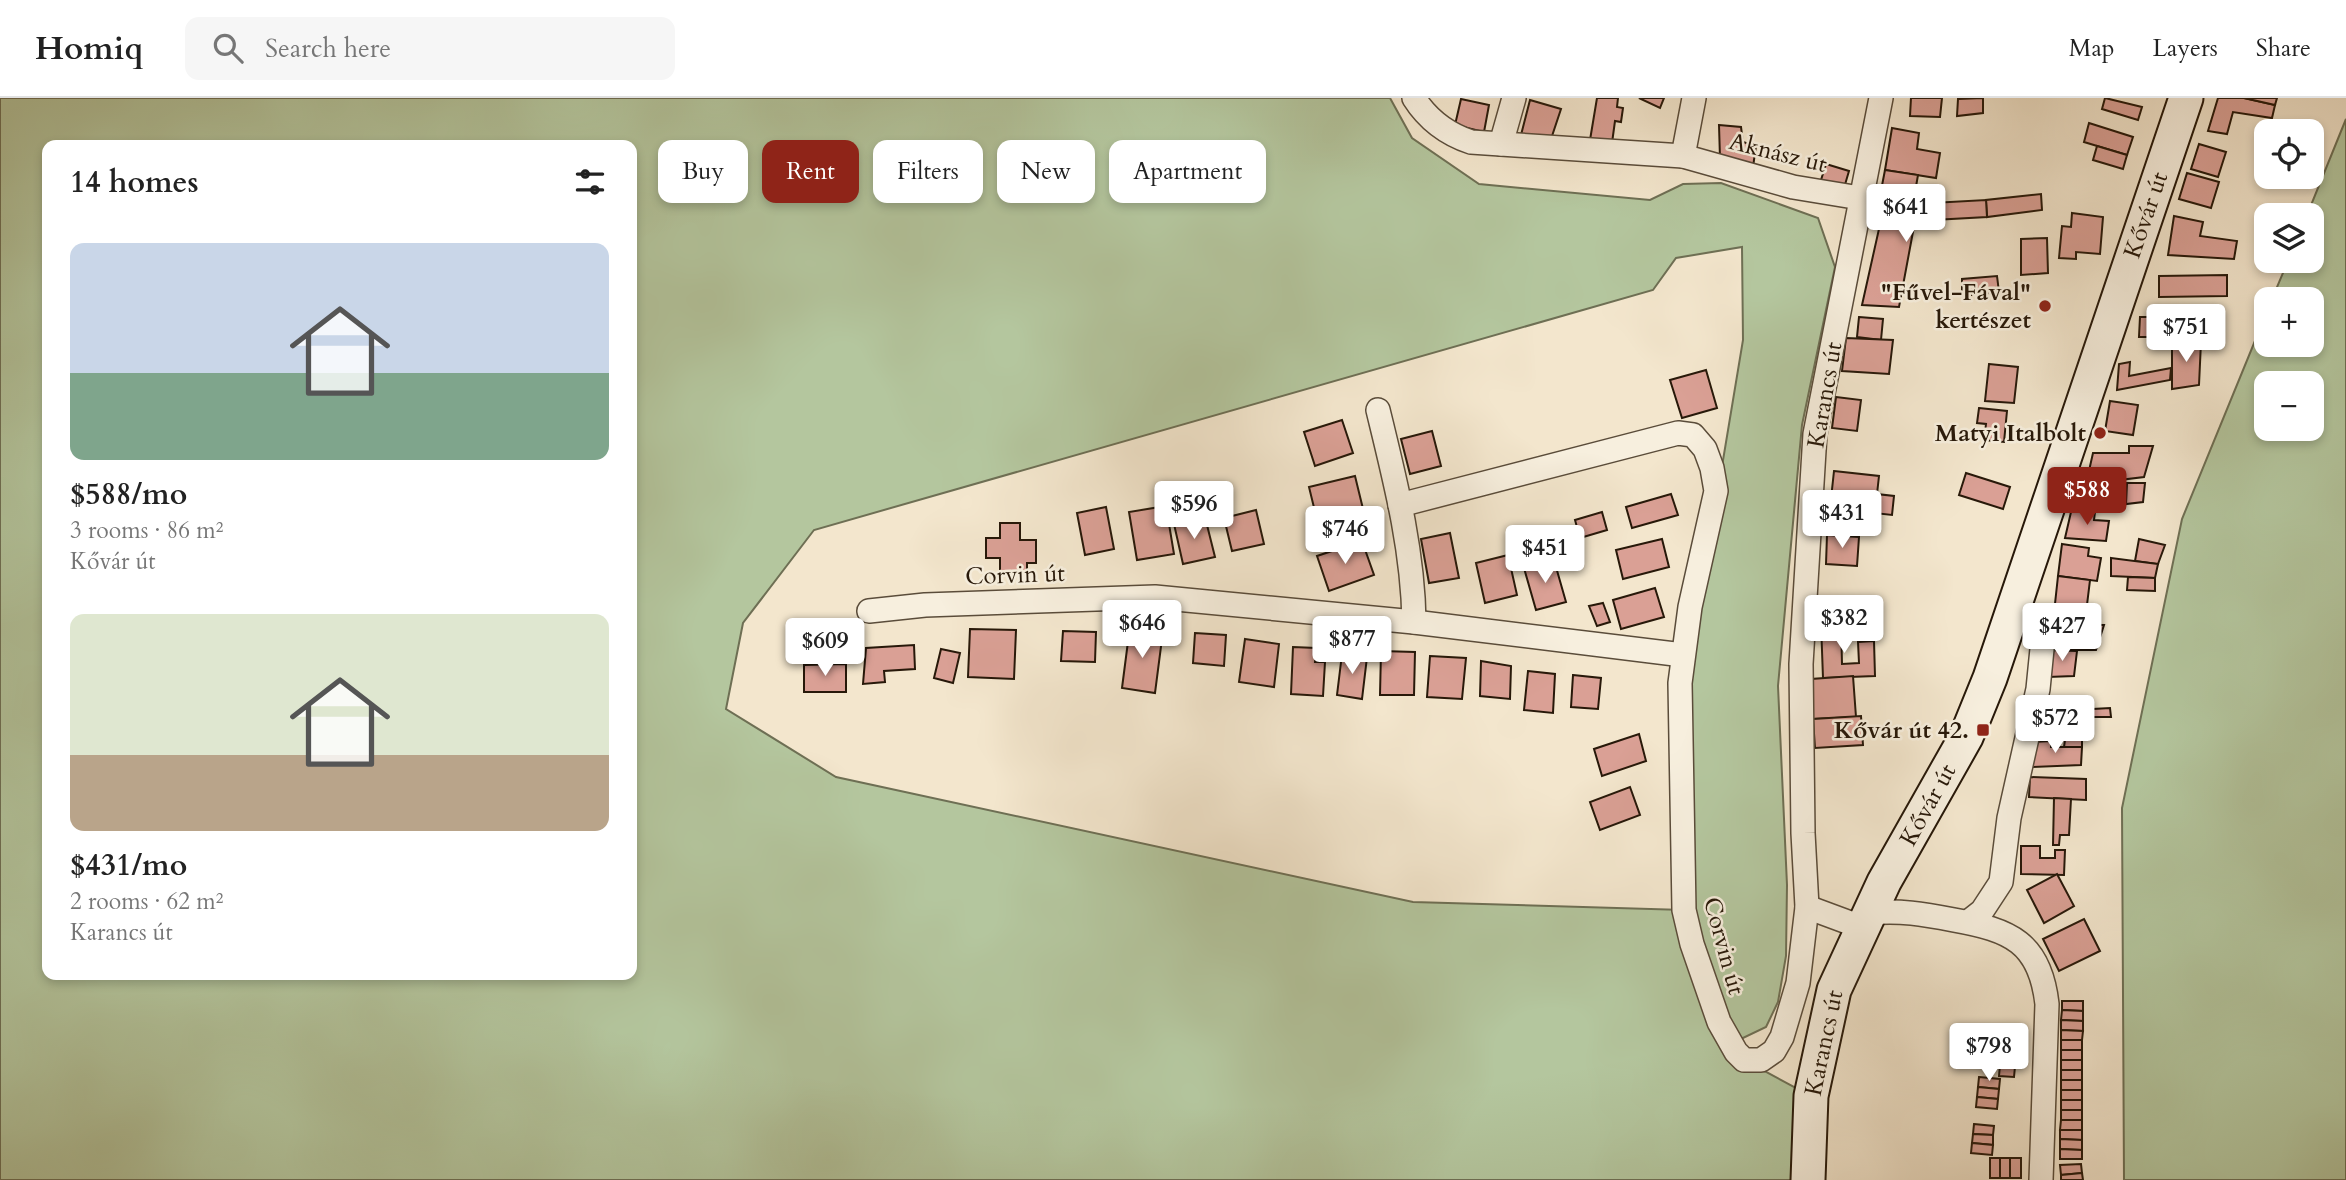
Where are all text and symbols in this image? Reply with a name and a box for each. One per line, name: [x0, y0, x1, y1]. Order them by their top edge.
search box: [185, 17, 675, 80]
text: Homiq: [35, 26, 143, 71]
icon: search: [209, 29, 247, 67]
text: Search here: [265, 31, 391, 66]
text: Map: [2069, 32, 2115, 65]
text: Layers: [2153, 32, 2218, 65]
text: Share: [2256, 32, 2311, 65]
map controls: [2254, 119, 2324, 441]
button: locate: [2254, 119, 2324, 189]
street label: Aknász út: [1726, 125, 1831, 181]
chip: Buy: [658, 140, 748, 203]
chip: Rent: [762, 140, 859, 203]
chip: Filters: [873, 140, 983, 203]
chip: New: [997, 140, 1095, 203]
chip: Apartment: [1109, 140, 1266, 203]
text: 14 homes: [70, 162, 199, 203]
icon: filters: [571, 163, 609, 201]
street label: Kővár út: [2116, 167, 2176, 263]
pin: $641: [1865, 184, 1947, 244]
text: $641: [1882, 191, 1930, 222]
button: layers: [2254, 203, 2324, 273]
place label: "Fűvel-Fával" kertészet: [1881, 276, 2032, 337]
button: +: [2254, 287, 2324, 357]
icon: home: [277, 288, 403, 414]
marker: "Fűvel-Fával" kertészet: [2037, 298, 2053, 314]
pin: $751: [2145, 304, 2227, 364]
text: $751: [2162, 311, 2210, 342]
street label: Karancs út: [1799, 339, 1851, 451]
button: −: [2254, 371, 2324, 441]
place label: Matyi Italbolt: [1935, 417, 2087, 450]
marker: Matyi Italbolt: [2092, 425, 2108, 441]
pin: $588: [2046, 468, 2128, 527]
text: $588/mo: [70, 474, 187, 515]
text: $588: [2063, 474, 2111, 505]
pin: $596: [1153, 482, 1235, 541]
text: $596: [1170, 488, 1218, 519]
pin: $431: [1801, 490, 1883, 550]
text: $431: [1818, 497, 1866, 528]
pin: $746: [1304, 506, 1386, 566]
text: $746: [1321, 513, 1369, 544]
text: 3 rooms · 86 m²: [70, 515, 223, 546]
pin: $451: [1504, 526, 1586, 585]
text: $451: [1521, 532, 1569, 563]
text: Kővár út: [70, 546, 156, 577]
street label: Corvin út: [965, 557, 1066, 593]
pin: $382: [1803, 596, 1885, 655]
pin: $646: [1101, 601, 1183, 660]
text: $382: [1820, 602, 1868, 633]
pin: $427: [2021, 603, 2103, 663]
text: $646: [1118, 607, 1166, 638]
text: $427: [2038, 610, 2086, 641]
pin: $877: [1311, 616, 1393, 676]
pin: $609: [784, 618, 866, 678]
text: $877: [1328, 623, 1376, 654]
text: $609: [801, 625, 849, 656]
icon: home: [277, 659, 403, 785]
pin: $572: [2014, 696, 2096, 755]
text: $572: [2031, 702, 2079, 733]
place label: Kővár út 42.: [1834, 714, 1969, 747]
marker: Kővár út 42.: [1975, 722, 1991, 738]
street label: Kővár út: [1892, 758, 1964, 852]
text: $431/mo: [70, 845, 187, 886]
text: 2 rooms · 62 m²: [70, 886, 223, 917]
street label: Corvin út: [1695, 894, 1753, 999]
text: Karancs út: [70, 917, 173, 948]
street label: Karancs út: [1797, 987, 1851, 1099]
pin: $798: [1948, 1024, 2030, 1083]
text: $798: [1965, 1030, 2013, 1061]

